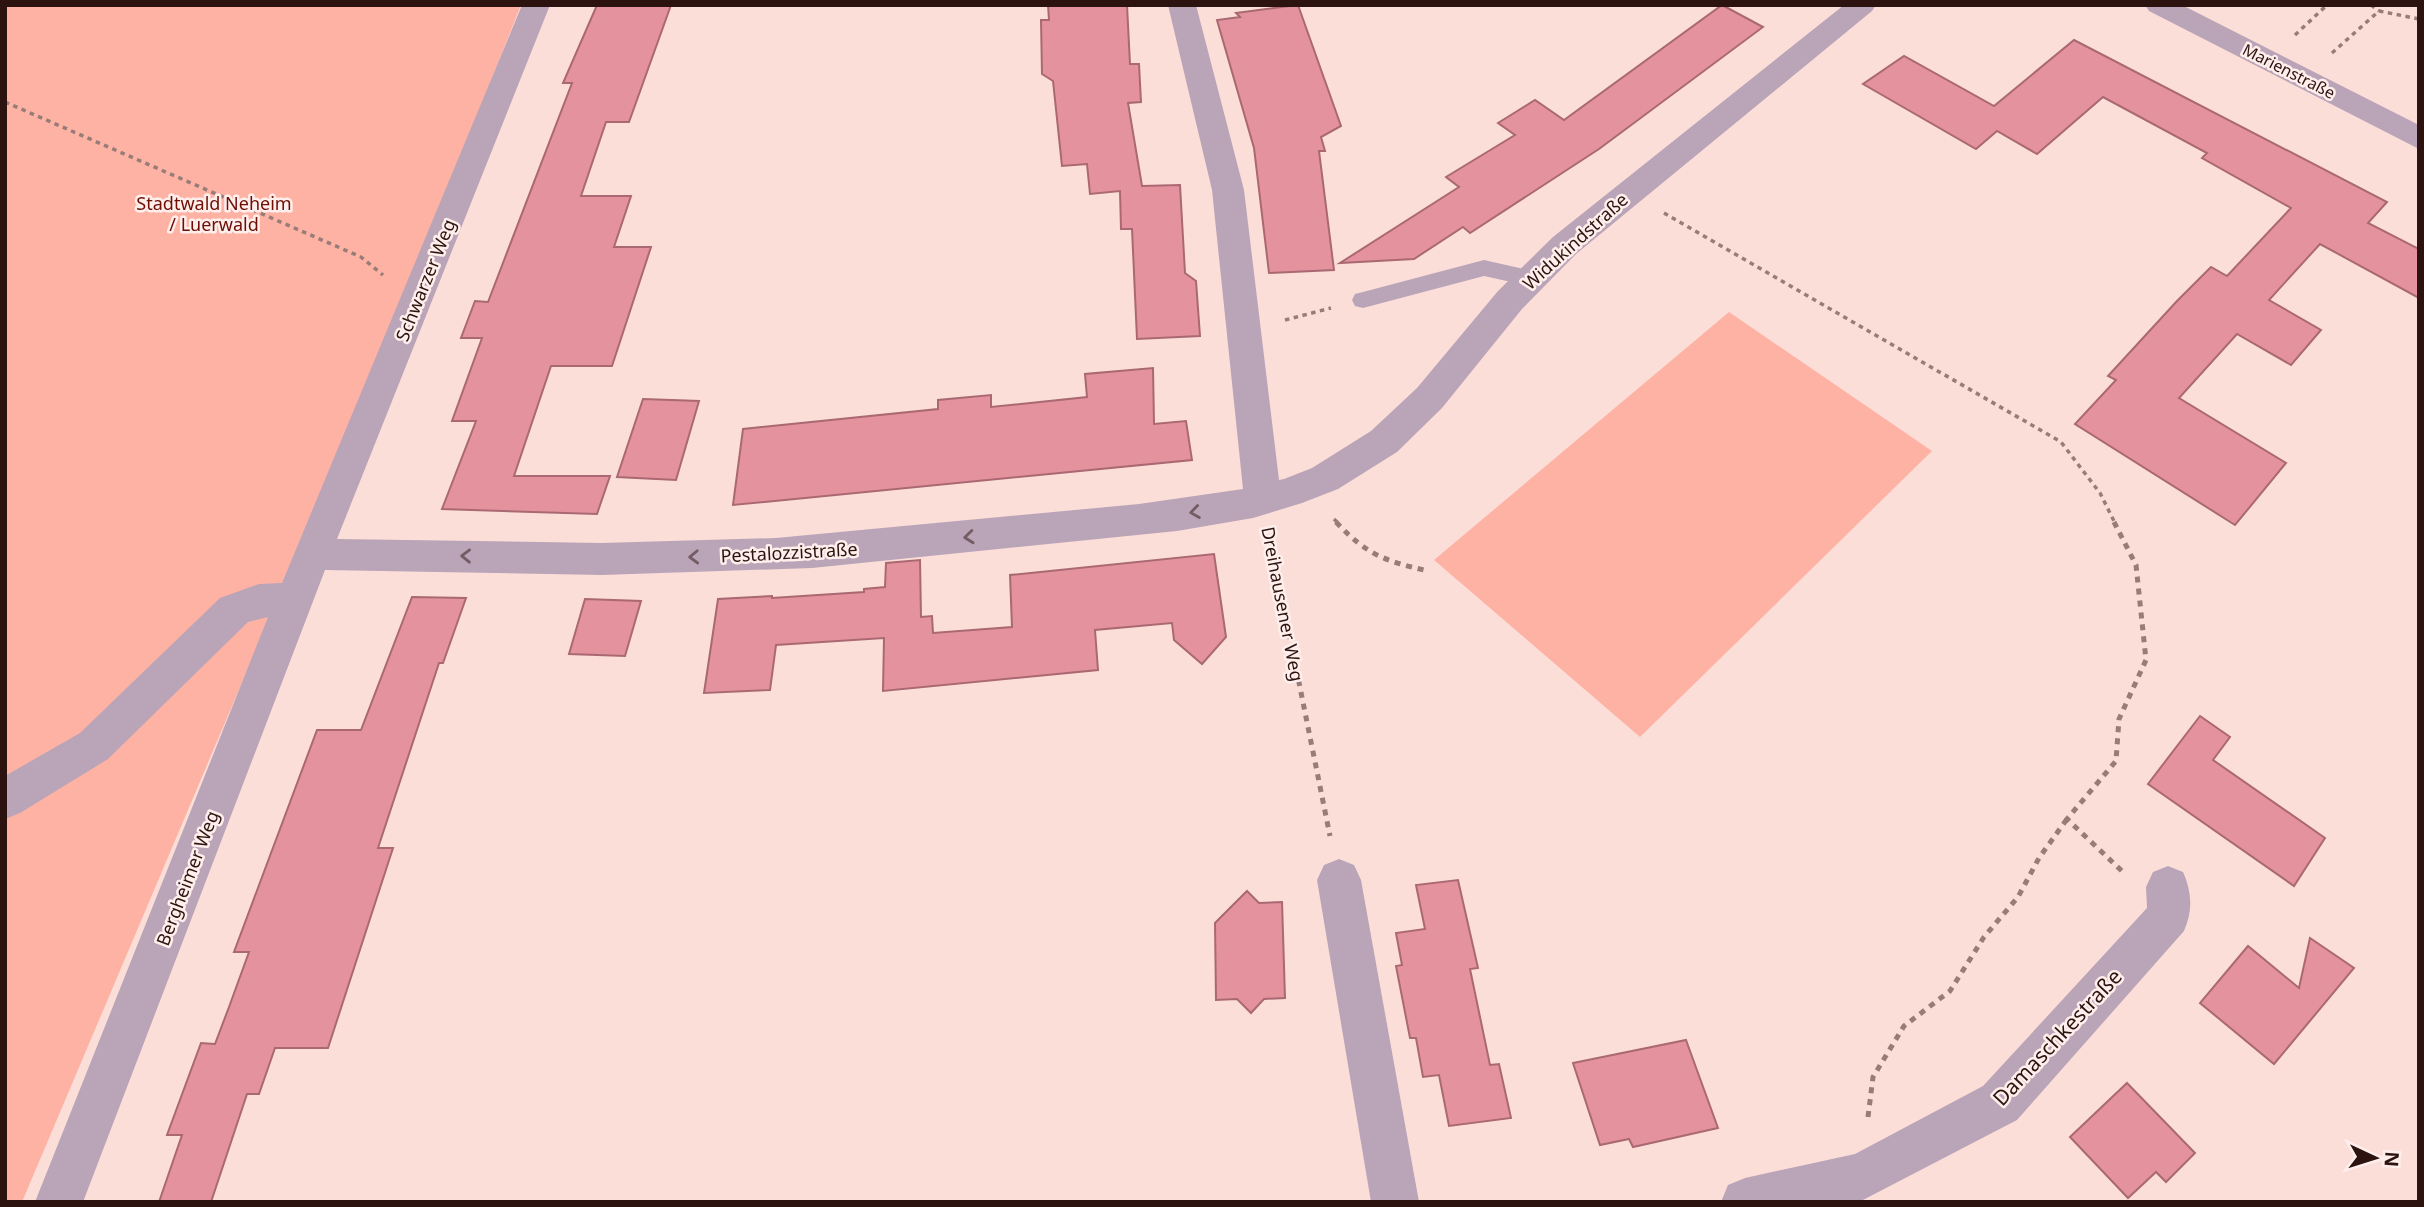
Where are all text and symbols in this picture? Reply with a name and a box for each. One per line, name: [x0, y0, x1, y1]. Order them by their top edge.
street label: Marienstraße: [2239, 38, 2339, 104]
street label: Widukindstraße: [1517, 187, 1633, 295]
park label: Stadtwald Neheim / Luerwald: [136, 191, 292, 236]
street label: Schwarzer Weg: [390, 215, 460, 345]
one-way arrow: [1189, 504, 1201, 519]
street label: Dreihausener Weg: [1256, 525, 1310, 683]
one-way arrow: [963, 530, 975, 545]
street label: Pestalozzistraße: [720, 536, 858, 568]
one-way arrow: [460, 548, 471, 564]
one-way arrow: [688, 549, 698, 565]
street label: Bergheimer Weg: [150, 807, 224, 949]
street label: Damaschkestraße: [1986, 963, 2128, 1111]
north arrow: [2340, 1123, 2410, 1193]
text: N: [2378, 1151, 2405, 1168]

